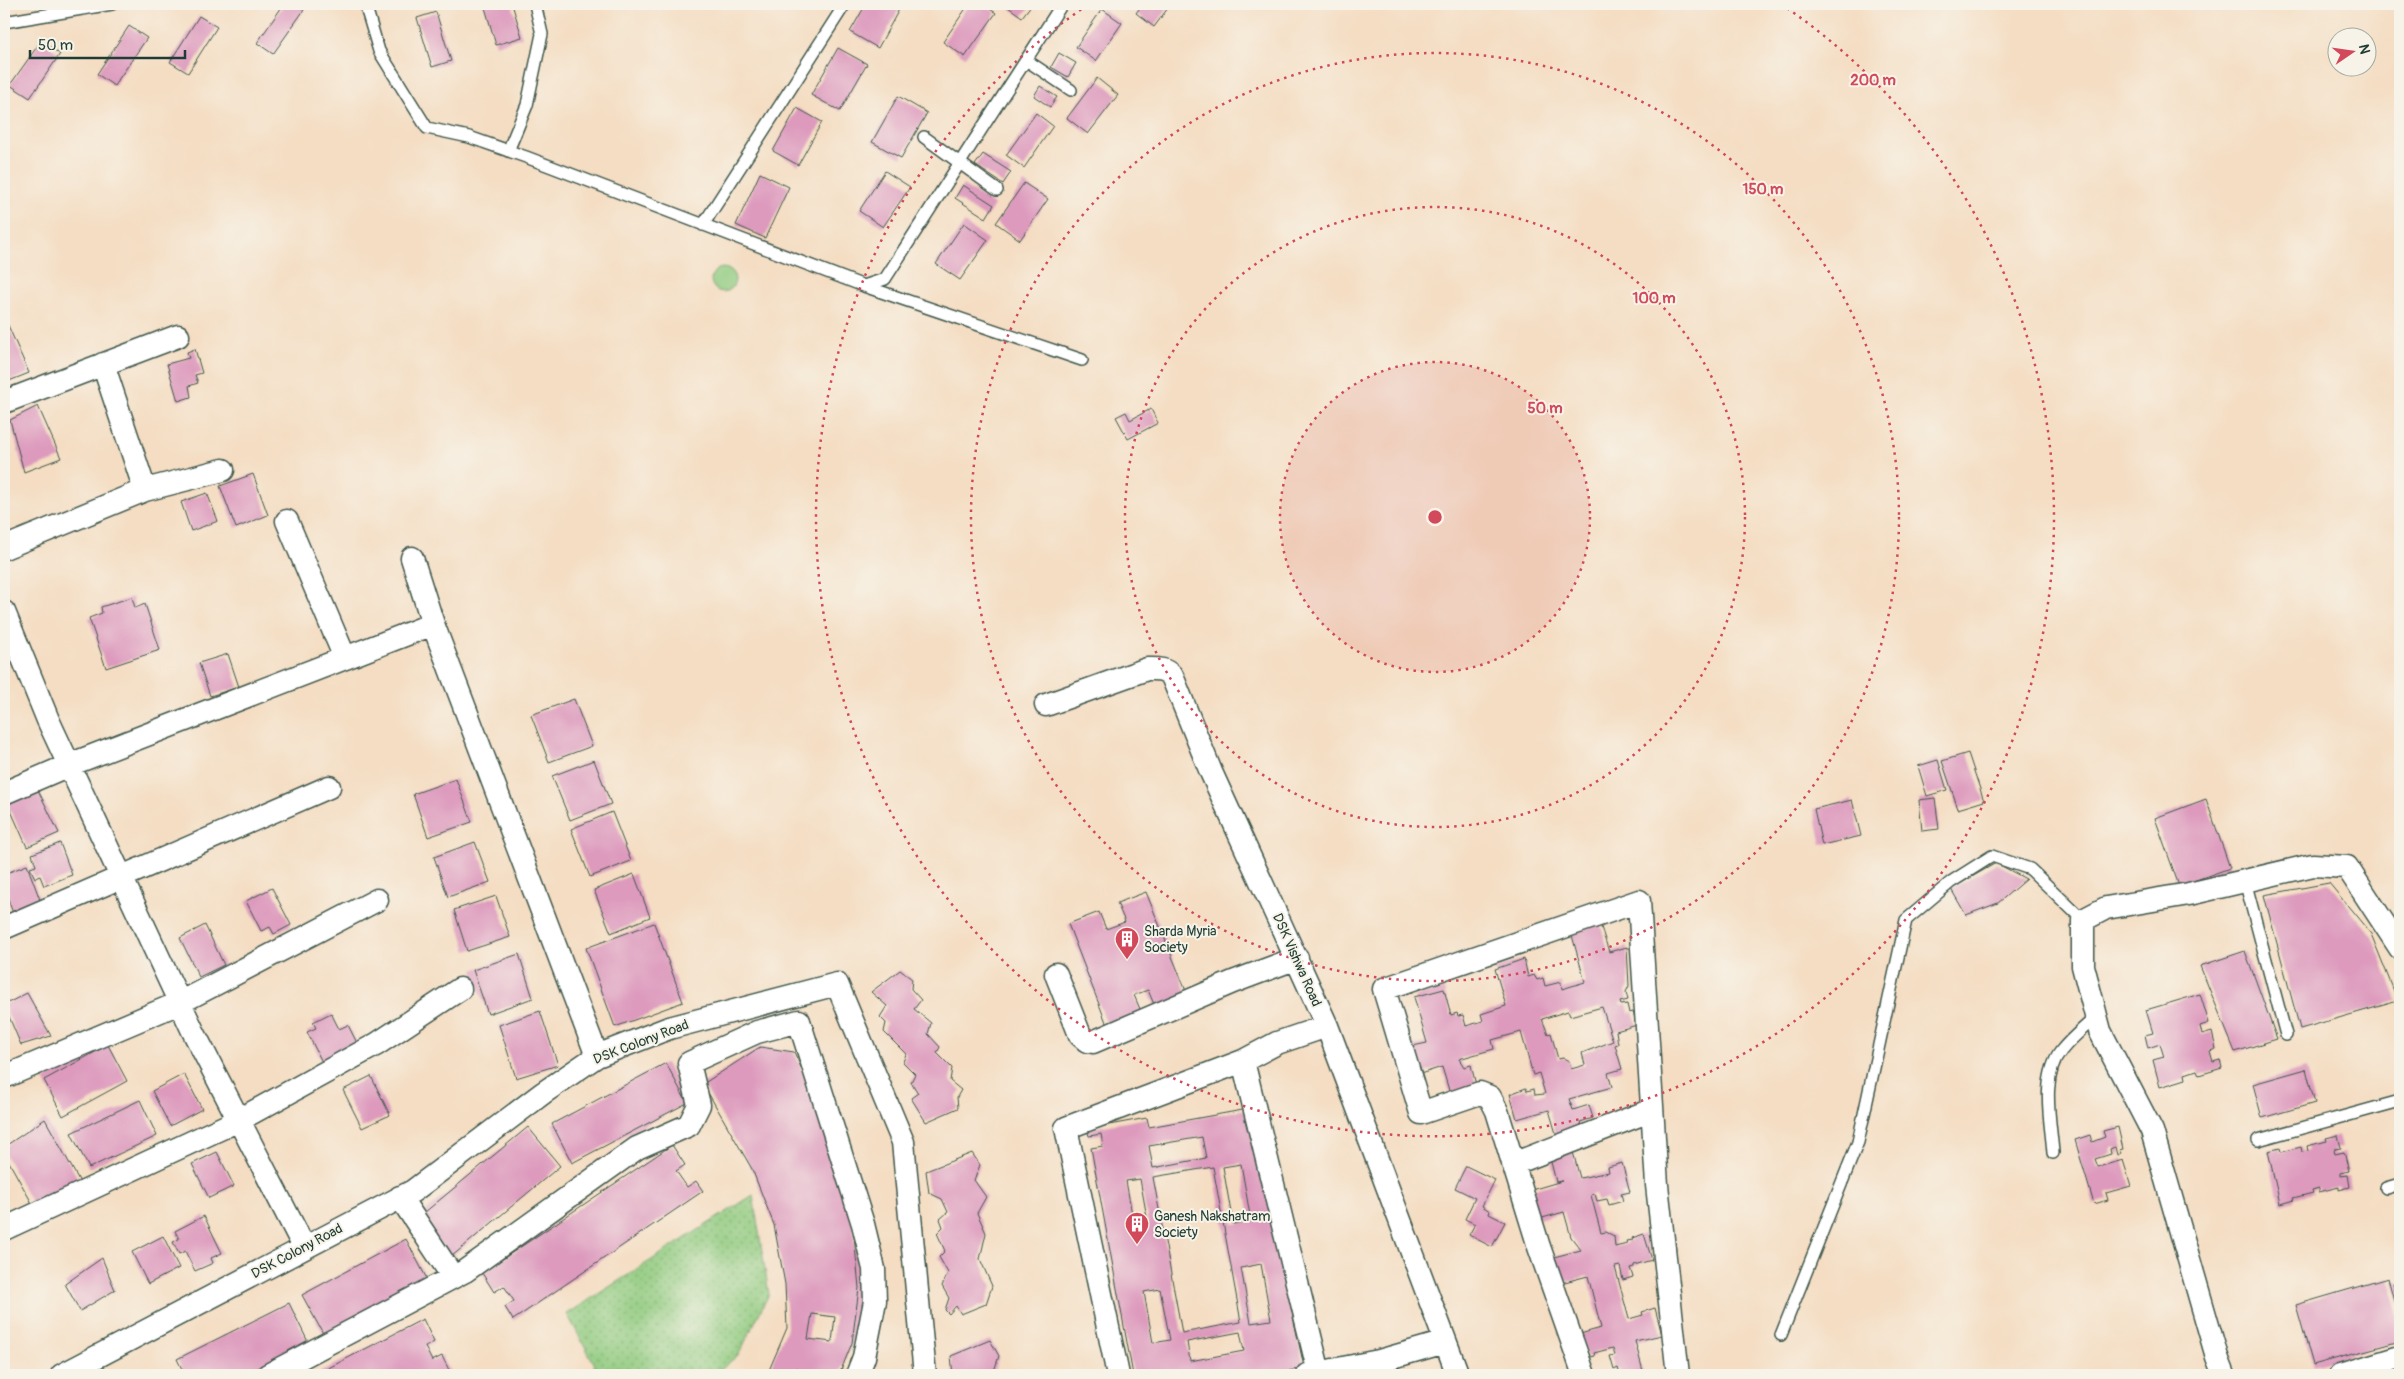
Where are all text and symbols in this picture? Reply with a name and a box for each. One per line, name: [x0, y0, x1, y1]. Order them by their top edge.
scale bar: [30, 28, 185, 60]
north arrow: [2326, 28, 2376, 78]
text: 50 m: [38, 36, 73, 55]
text: N: [2355, 43, 2374, 56]
text: 200 m: [1850, 71, 1896, 90]
text: 150 m: [1743, 180, 1783, 199]
text: 100 m: [1633, 289, 1675, 308]
text: 50 m: [1528, 399, 1562, 418]
centre of rings: [1426, 508, 1444, 526]
street label: DSK Vishwa Road: [1269, 911, 1325, 1009]
place label: Sharda Myria Society: [1144, 923, 1216, 956]
building icon: Sharda Myria Society: [1114, 926, 1140, 960]
street label: DSK Colony Road: [591, 1016, 691, 1068]
place label: Ganesh Nakshatram Society: [1154, 1208, 1270, 1241]
building icon: Ganesh Nakshatram Society: [1124, 1211, 1150, 1245]
street label: DSK Colony Road: [248, 1220, 346, 1282]

